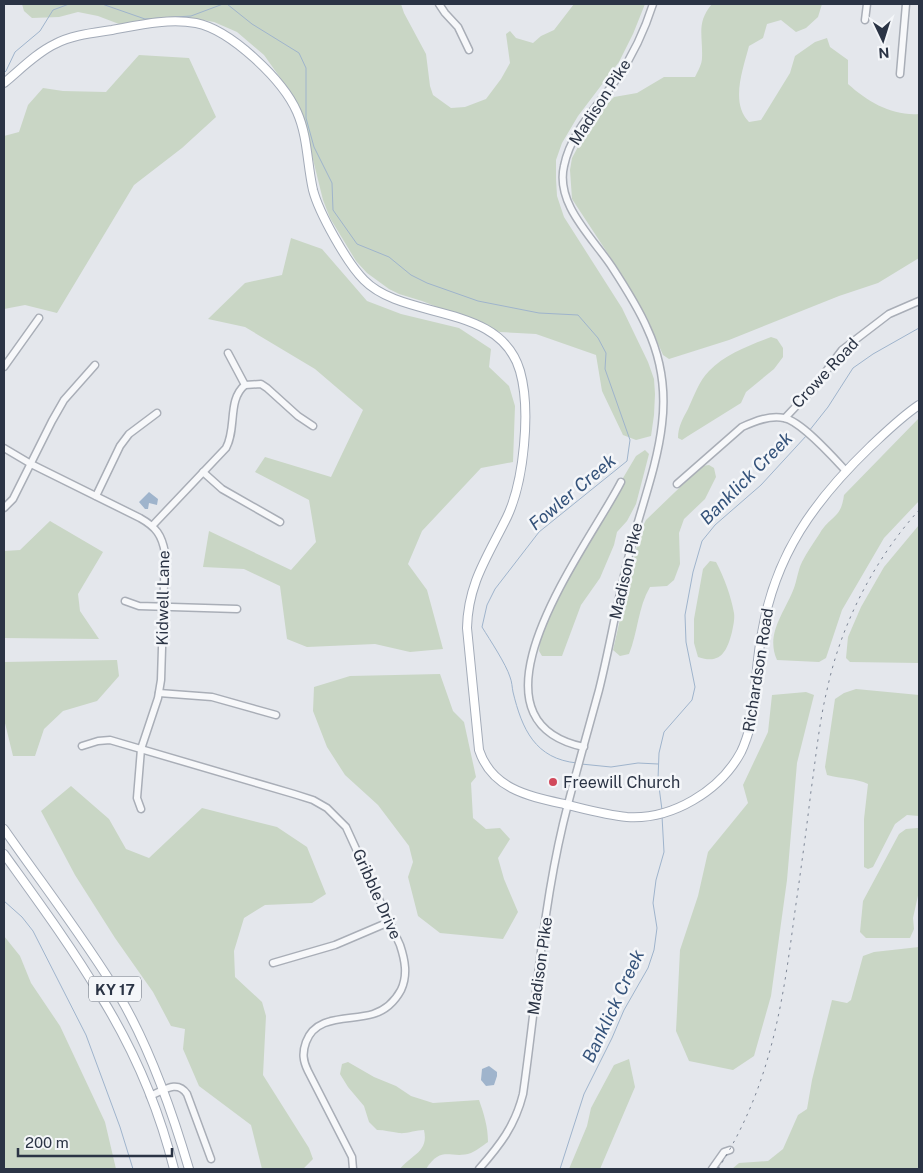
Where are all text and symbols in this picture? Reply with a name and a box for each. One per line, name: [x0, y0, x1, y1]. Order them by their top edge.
north arrow: [858, 15, 908, 65]
text: N: [878, 45, 890, 61]
street label: Madison Pike: [565, 55, 635, 149]
street label: Crowe Road: [788, 334, 862, 412]
water label: Banklick Creek: [695, 427, 797, 529]
water label: Fowler Creek: [524, 449, 620, 534]
street label: Madison Pike: [606, 521, 646, 621]
street label: Kidwell Lane: [153, 550, 173, 646]
street label: Richardson Road: [739, 607, 777, 733]
place label: Freewill Church: [563, 773, 680, 792]
marker: Freewill Church: [547, 776, 559, 788]
street label: Gribble Drive: [349, 846, 405, 942]
street label: Madison Pike: [524, 916, 556, 1016]
water label: Banklick Creek: [578, 946, 648, 1066]
road number: KY 17: [89, 976, 141, 1002]
scale bar: [18, 1126, 171, 1158]
text: 200 m: [25, 1134, 69, 1151]

